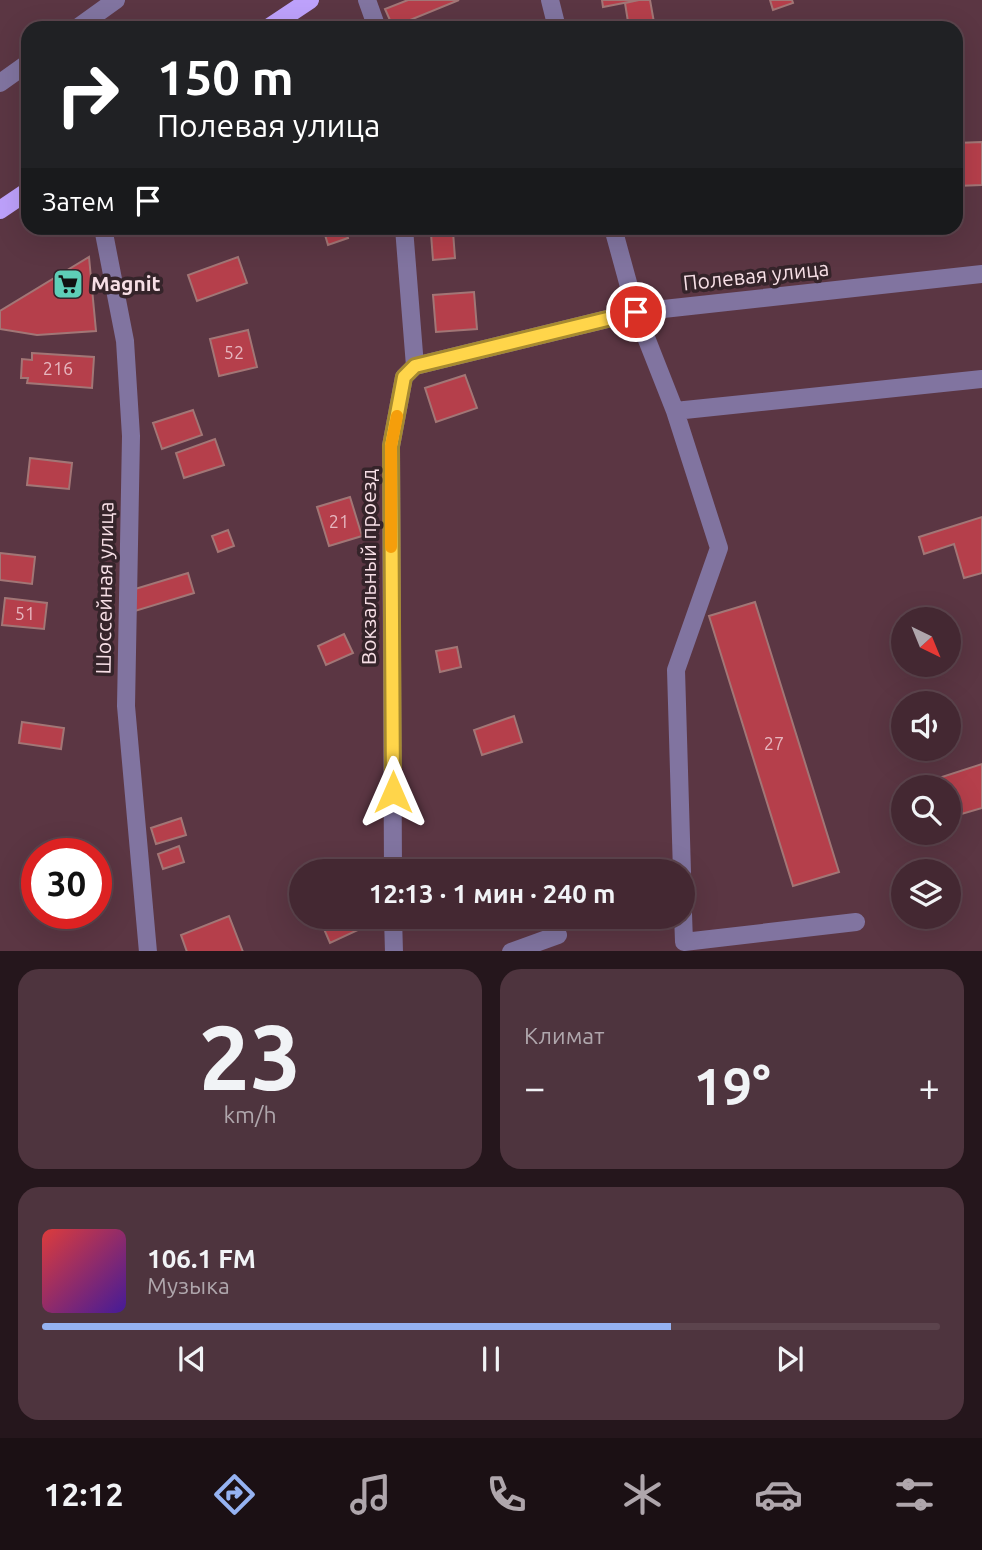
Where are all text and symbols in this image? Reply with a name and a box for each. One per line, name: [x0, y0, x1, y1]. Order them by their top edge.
icon: right: [42, 49, 133, 140]
text: 150 m: [157, 49, 294, 104]
text: Полевая улица: [157, 107, 380, 143]
icon: arrive: [129, 182, 167, 220]
text: Затем: [42, 187, 115, 216]
street label: Полевая улица: [682, 255, 830, 295]
supermarket icon: Magnit: [51, 267, 85, 301]
place label: Magnit: [91, 271, 161, 295]
pin: [606, 282, 666, 342]
icon: arrive: [617, 293, 655, 331]
house number: 52: [224, 342, 244, 362]
house number: 216: [43, 358, 73, 378]
street label: Вокзальный проезд: [356, 469, 380, 665]
street label: Шоссейная улица: [90, 501, 118, 675]
house number: 21: [329, 511, 349, 531]
house number: 51: [15, 603, 35, 623]
north arrow: [891, 607, 961, 677]
map controls: [891, 607, 961, 929]
button: sound: [891, 691, 961, 761]
house number: 27: [764, 733, 784, 753]
position arrow: [356, 755, 430, 829]
button: search: [891, 775, 961, 845]
speed limit sign: 30: [21, 838, 112, 929]
button: layers: [891, 859, 961, 929]
text: 12:13 · 1 мин · 240 m: [369, 879, 615, 908]
text: 23: [199, 1005, 301, 1107]
text: Климат: [524, 1023, 604, 1048]
text: 19°: [693, 1057, 771, 1115]
text: −: [524, 1066, 545, 1108]
text: +: [919, 1066, 940, 1108]
text: km/h: [223, 1102, 277, 1127]
text: 106.1 FM: [147, 1244, 256, 1273]
text: Музыка: [147, 1273, 230, 1298]
icon: previous: [173, 1340, 211, 1378]
icon: pause: [472, 1340, 510, 1378]
icon: next: [771, 1340, 809, 1378]
icon: directions: [210, 1470, 259, 1519]
icon: music: [346, 1470, 395, 1519]
icon: phone: [482, 1470, 531, 1519]
icon: climate: [618, 1470, 667, 1519]
icon: car: [754, 1470, 803, 1519]
icon: filters: [890, 1470, 939, 1519]
text: 12:12: [43, 1476, 124, 1512]

